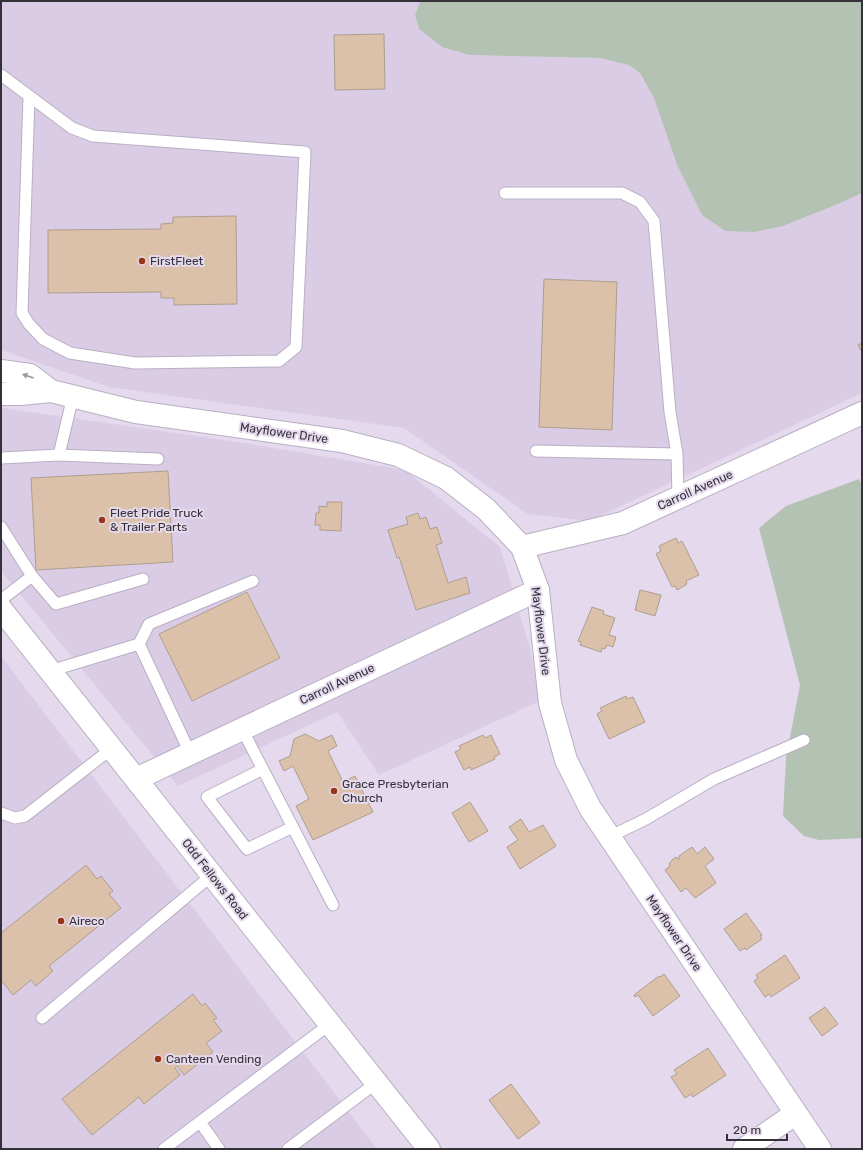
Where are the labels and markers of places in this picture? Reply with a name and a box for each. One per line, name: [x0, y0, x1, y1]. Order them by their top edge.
place label: FirstFleet: [150, 254, 204, 268]
marker: FirstFleet: [137, 256, 147, 266]
place label: Fleet Pride Truck & Trailer Parts: [110, 506, 204, 534]
marker: Fleet Pride Truck & Trailer Parts: [97, 515, 107, 525]
place label: Grace Presbyterian Church: [342, 777, 449, 805]
marker: Grace Presbyterian Church: [329, 786, 339, 796]
place label: Aireco: [69, 914, 105, 928]
marker: Aireco: [56, 916, 66, 926]
place label: Canteen Vending: [166, 1052, 262, 1066]
marker: Canteen Vending: [153, 1054, 163, 1064]

